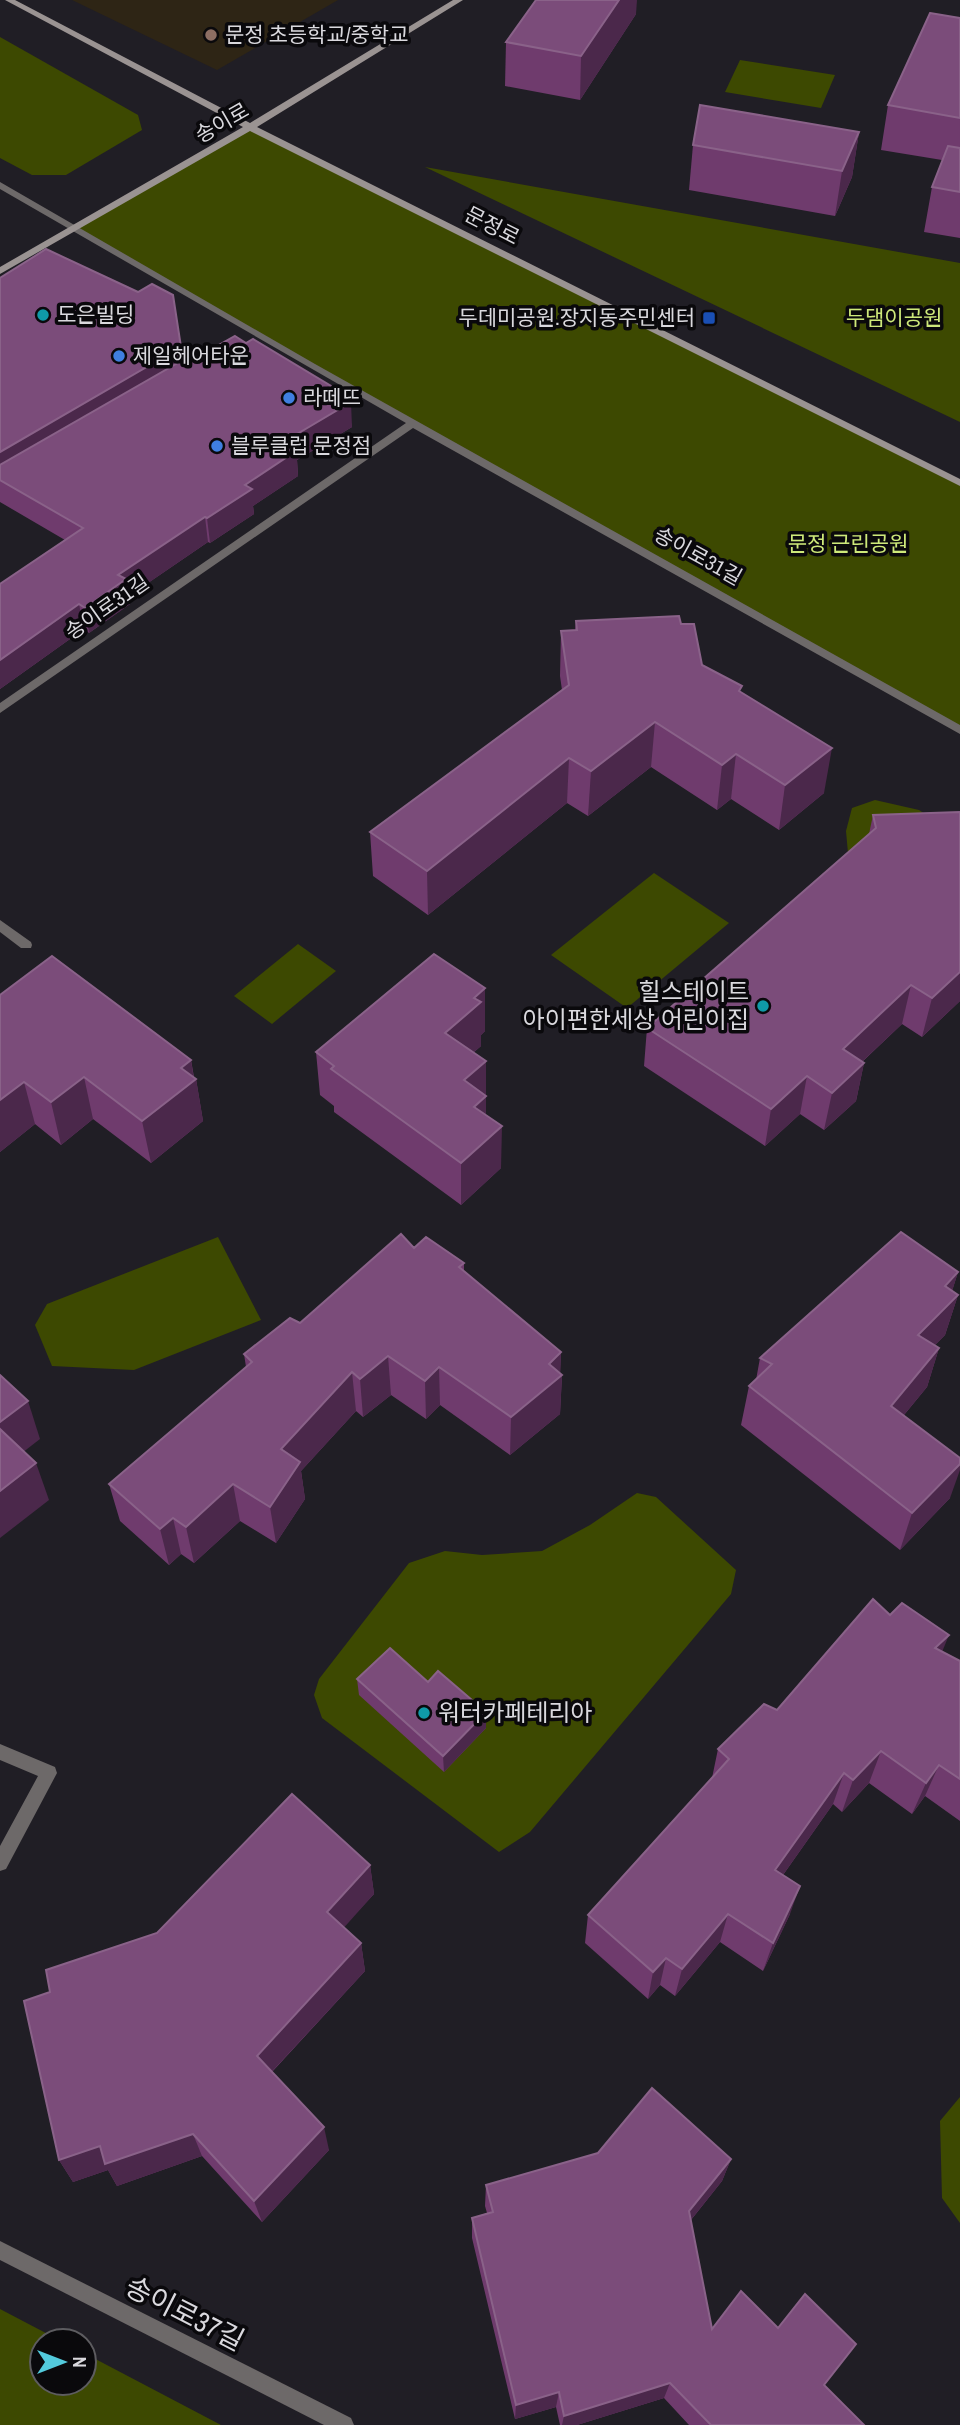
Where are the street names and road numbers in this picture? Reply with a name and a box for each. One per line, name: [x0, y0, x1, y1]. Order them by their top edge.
street label: 송이로: [189, 96, 254, 150]
street label: 문정로: [460, 199, 525, 252]
street label: 송이로31길: [649, 520, 747, 592]
street label: 송이로31길: [59, 567, 155, 646]
street label: 송이로37길: [119, 2267, 251, 2359]

